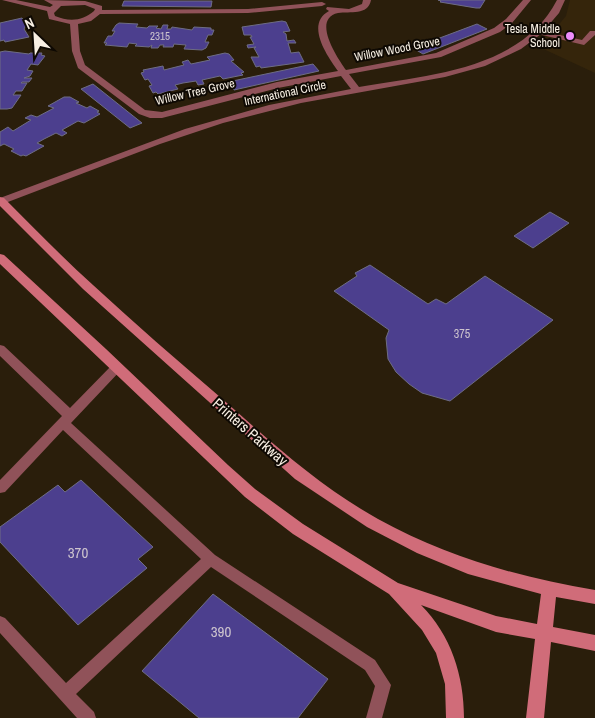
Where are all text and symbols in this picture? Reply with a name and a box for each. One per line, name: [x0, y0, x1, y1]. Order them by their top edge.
north arrow: [10, 10, 60, 60]
text: N: [22, 13, 37, 33]
place label: Tesla Middle School: [505, 21, 560, 51]
house number: 2315: [150, 29, 170, 43]
marker: Tesla Middle School: [564, 30, 576, 42]
street label: Willow Wood Grove: [353, 33, 441, 65]
street label: Willow Tree Grove: [154, 75, 236, 109]
street label: International Circle: [243, 77, 327, 109]
house number: 375: [454, 326, 471, 342]
street label: Printers Parkway: [208, 393, 293, 471]
house number: 370: [68, 542, 88, 563]
house number: 390: [211, 621, 231, 642]

